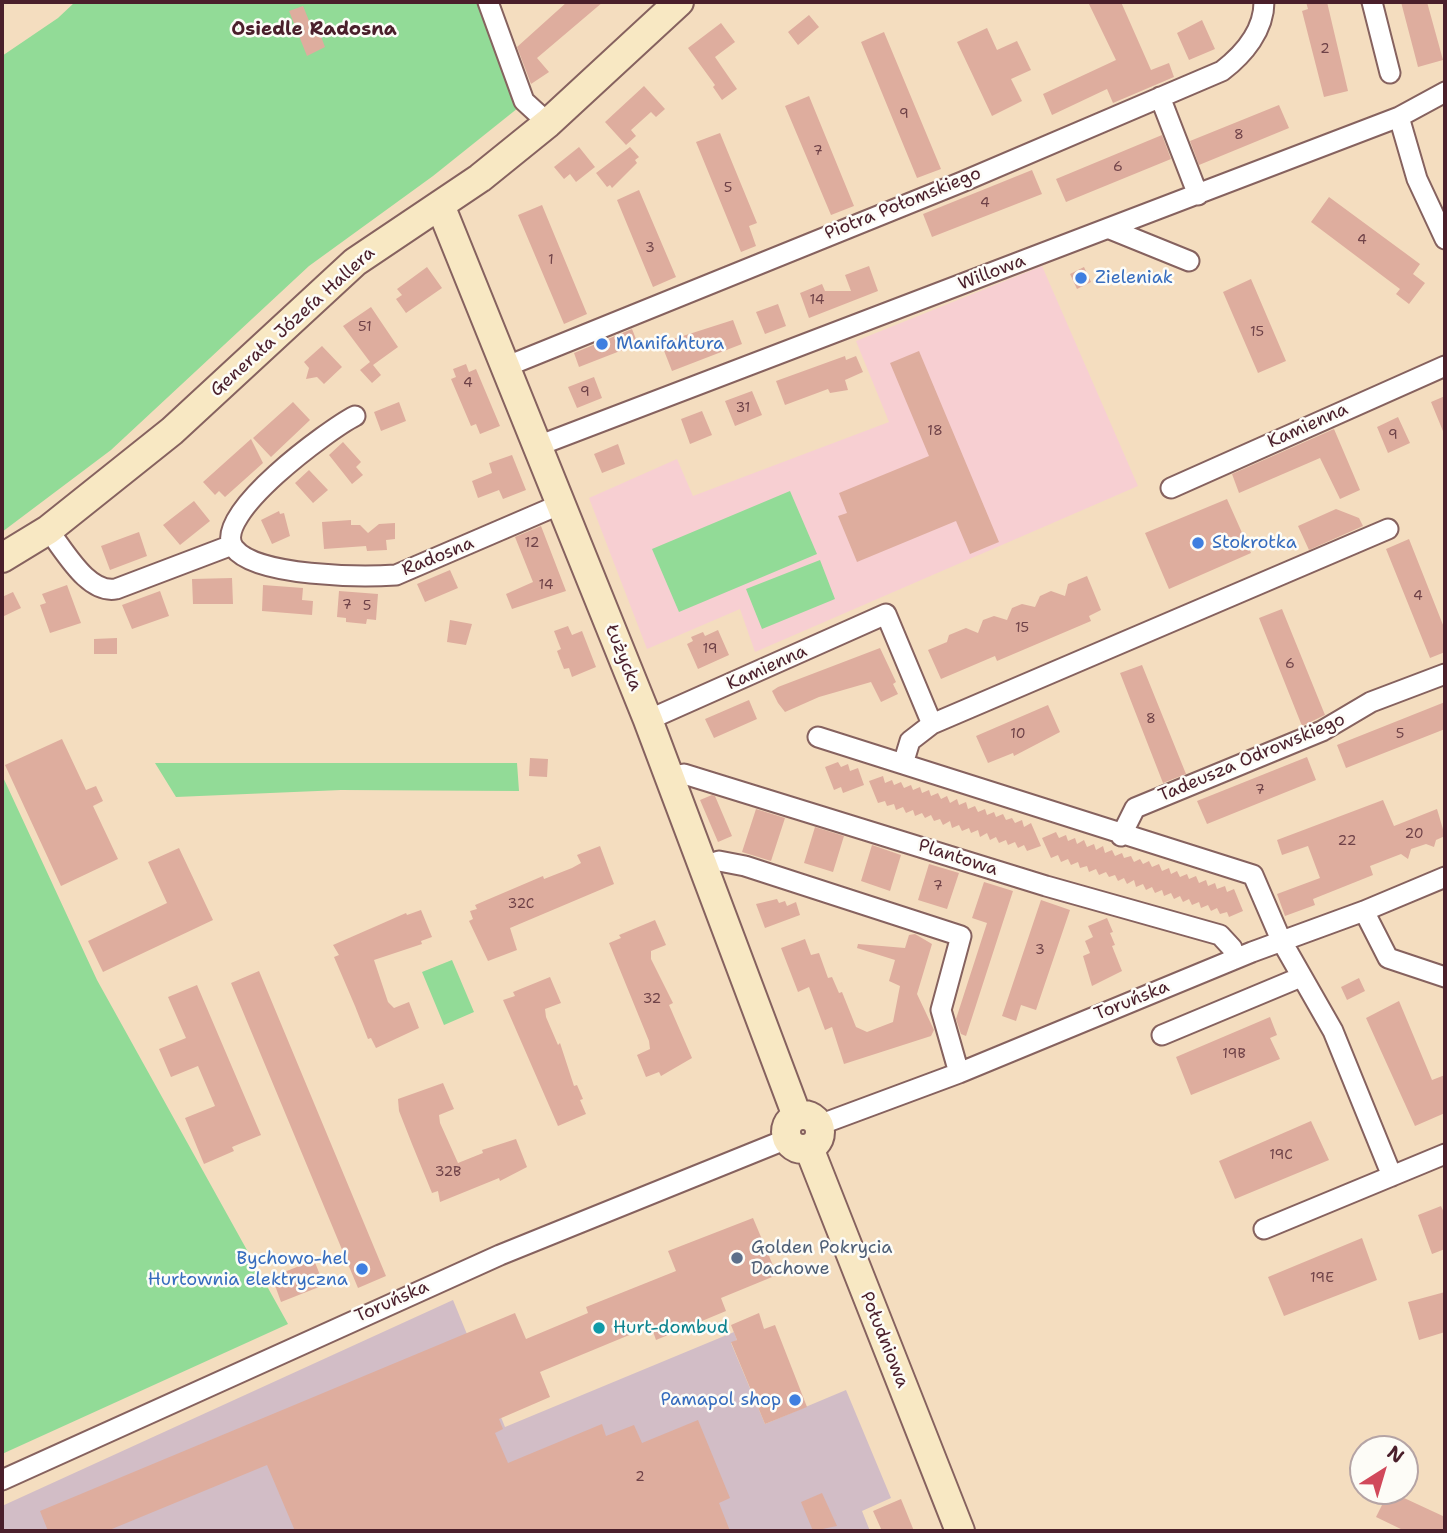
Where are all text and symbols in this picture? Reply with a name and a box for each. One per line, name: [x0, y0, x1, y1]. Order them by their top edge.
district label: Osiedle Radosna: [231, 19, 397, 41]
house number: 2: [1320, 41, 1330, 57]
house number: 9: [899, 106, 909, 122]
house number: 8: [1234, 127, 1244, 143]
house number: 7: [813, 143, 823, 159]
house number: 6: [1113, 159, 1123, 175]
street label: Piotra Połomskiego: [822, 163, 984, 245]
house number: 5: [724, 180, 732, 196]
house number: 4: [980, 195, 990, 211]
house number: 4: [1357, 232, 1367, 248]
house number: 3: [645, 240, 655, 256]
street label: Generała Józefa Hallera: [206, 242, 380, 402]
street label: Willowa: [955, 250, 1029, 296]
house number: 1: [548, 252, 554, 268]
place label: Zieleniak: [1095, 267, 1173, 289]
marker: Zieleniak: [1073, 270, 1089, 286]
house number: 14: [809, 292, 825, 308]
house number: 51: [358, 319, 372, 335]
house number: 15: [1250, 324, 1264, 340]
place label: Manifahtura: [616, 333, 724, 355]
marker: Manifahtura: [594, 336, 610, 352]
house number: 4: [463, 375, 473, 391]
house number: 9: [580, 384, 590, 400]
street label: Kamienna: [1264, 399, 1352, 453]
house number: 31: [736, 400, 750, 416]
house number: 18: [927, 423, 943, 439]
house number: 9: [1388, 427, 1398, 443]
place label: Stokrotka: [1212, 532, 1297, 554]
street label: Radosna: [399, 533, 477, 581]
house number: 12: [525, 535, 539, 551]
marker: Stokrotka: [1190, 535, 1206, 551]
house number: 14: [538, 577, 554, 593]
house number: 4: [1413, 588, 1423, 604]
house number: 7: [342, 597, 352, 613]
house number: 5: [363, 598, 371, 614]
house number: 15: [1015, 620, 1029, 636]
street label: Łużycka: [600, 622, 646, 694]
house number: 19: [702, 641, 718, 657]
street label: Kamienna: [723, 641, 811, 695]
house number: 6: [1285, 656, 1295, 672]
street label: Tadeusza Odrowskiego: [1155, 709, 1349, 807]
house number: 8: [1146, 711, 1156, 727]
house number: 10: [1010, 726, 1026, 742]
house number: 5: [1396, 726, 1404, 742]
house number: 7: [1255, 782, 1265, 798]
house number: 20: [1404, 826, 1424, 842]
house number: 22: [1338, 833, 1356, 849]
street label: Plantowa: [915, 835, 1001, 881]
house number: 7: [933, 878, 943, 894]
house number: 32C: [508, 896, 534, 912]
house number: 3: [1035, 942, 1045, 958]
street label: Toruńska: [1092, 976, 1172, 1026]
house number: 32: [643, 991, 661, 1007]
house number: 19B: [1222, 1046, 1246, 1062]
house number: 19C: [1269, 1147, 1293, 1163]
house number: 32B: [435, 1164, 461, 1180]
place label: Golden Pokrycia Dachowe: [751, 1237, 892, 1280]
place label: Bychowo-hel Hurtownia elektryczna: [148, 1248, 348, 1290]
marker: Golden Pokrycia Dachowe: [729, 1250, 745, 1266]
marker: Bychowo-hel Hurtownia elektryczna: [354, 1261, 370, 1277]
house number: 19E: [1310, 1270, 1334, 1286]
street label: Toruńska: [352, 1276, 432, 1328]
street label: Południowa: [855, 1289, 913, 1391]
place label: Hurt-dombud: [613, 1317, 728, 1339]
marker: Hurt-dombud: [591, 1320, 607, 1336]
place label: Pamapol shop: [660, 1389, 781, 1411]
marker: Pamapol shop: [787, 1392, 803, 1408]
north arrow: [1349, 1435, 1419, 1505]
text: N: [1382, 1440, 1409, 1469]
house number: 2: [635, 1469, 645, 1485]

